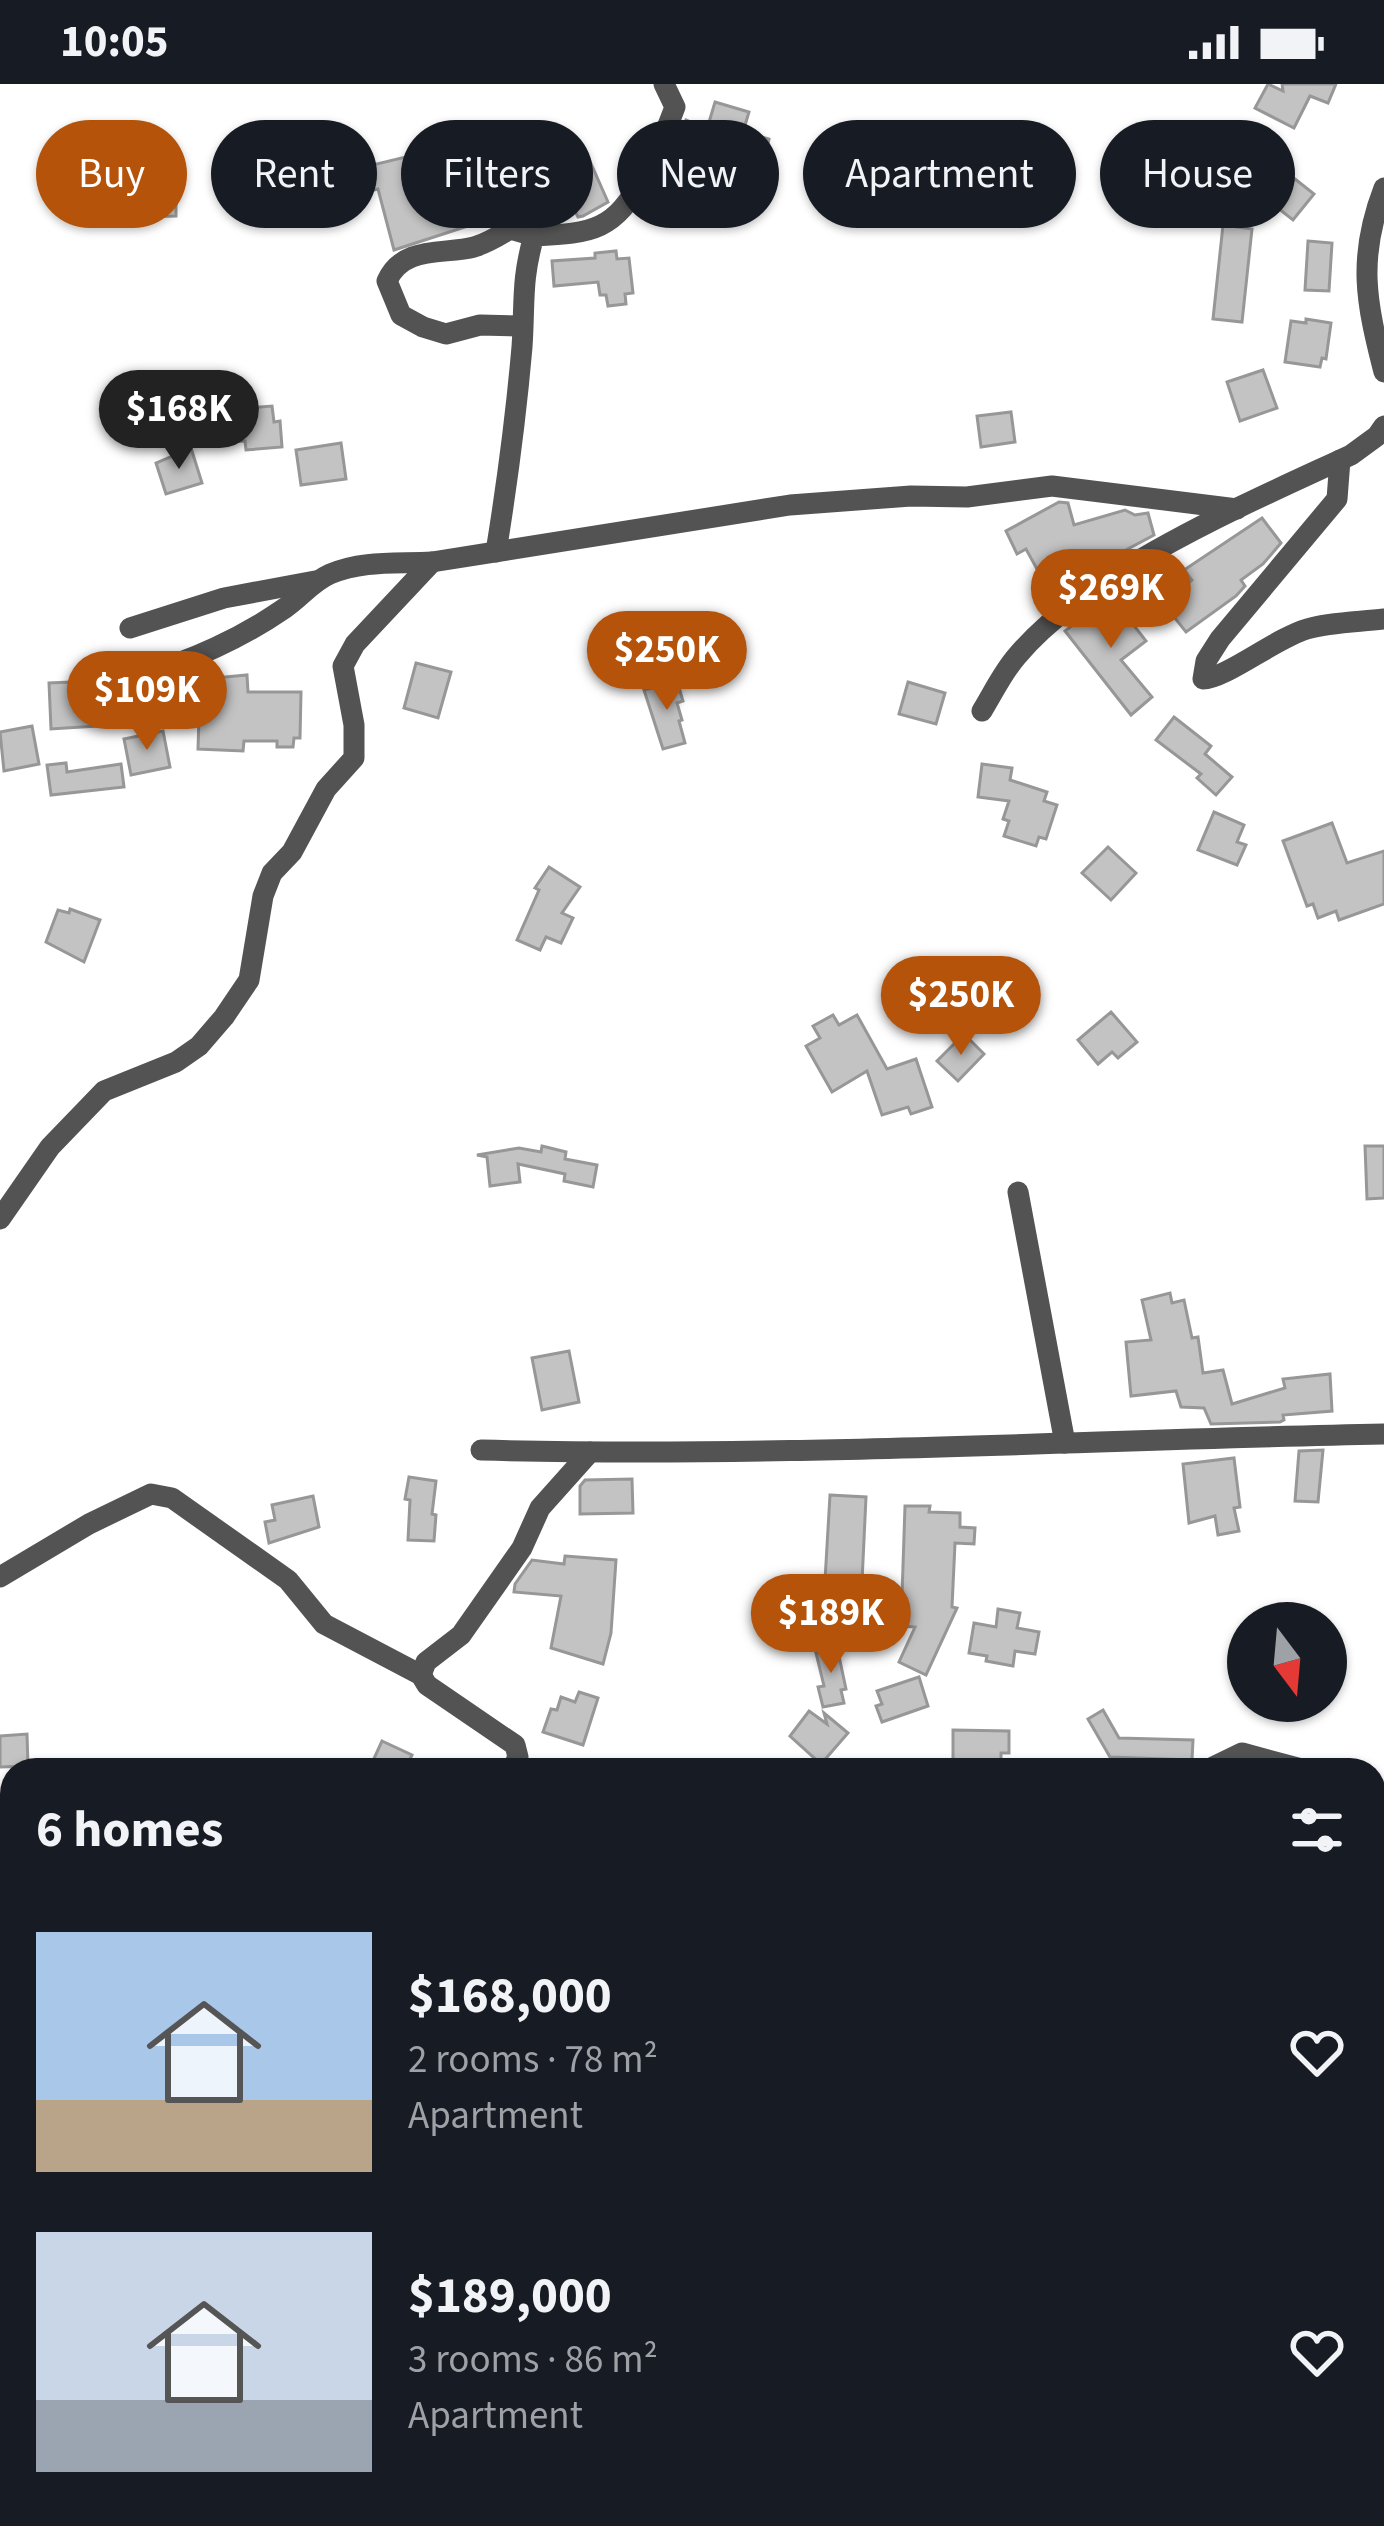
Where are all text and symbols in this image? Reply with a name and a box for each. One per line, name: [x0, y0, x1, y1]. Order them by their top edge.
text: 10:05: [60, 10, 169, 74]
chip: Buy: [36, 120, 187, 228]
chip: Rent: [211, 120, 377, 228]
chip: Filters: [401, 120, 593, 228]
chip: New: [617, 120, 779, 228]
chip: Apartment: [803, 120, 1076, 228]
chip: House: [1100, 120, 1295, 228]
pin: $168K: [95, 370, 263, 472]
text: $168K: [126, 381, 232, 437]
pin: $269K: [1027, 549, 1195, 651]
text: $269K: [1058, 560, 1164, 616]
pin: $250K: [583, 611, 751, 713]
text: $250K: [614, 622, 720, 678]
pin: $109K: [63, 651, 231, 753]
text: $109K: [94, 662, 200, 718]
pin: $250K: [877, 956, 1045, 1058]
text: $250K: [908, 967, 1014, 1023]
pin: $189K: [747, 1574, 915, 1676]
text: $189K: [778, 1585, 884, 1641]
north arrow: [1227, 1602, 1347, 1722]
map controls: [1227, 1602, 1347, 1722]
text: 6 homes: [36, 1794, 223, 1866]
icon: filters: [1284, 1797, 1350, 1863]
text: $168,000: [408, 1960, 612, 2032]
icon: home: [132, 1980, 276, 2124]
icon: heart: [1284, 2019, 1350, 2085]
text: 2 rooms · 78 m²: [408, 2032, 658, 2088]
text: Apartment: [408, 2088, 583, 2144]
text: $189,000: [408, 2260, 612, 2332]
icon: home: [132, 2280, 276, 2424]
icon: heart: [1284, 2319, 1350, 2385]
text: 3 rooms · 86 m²: [408, 2332, 658, 2388]
text: Apartment: [408, 2388, 583, 2444]

